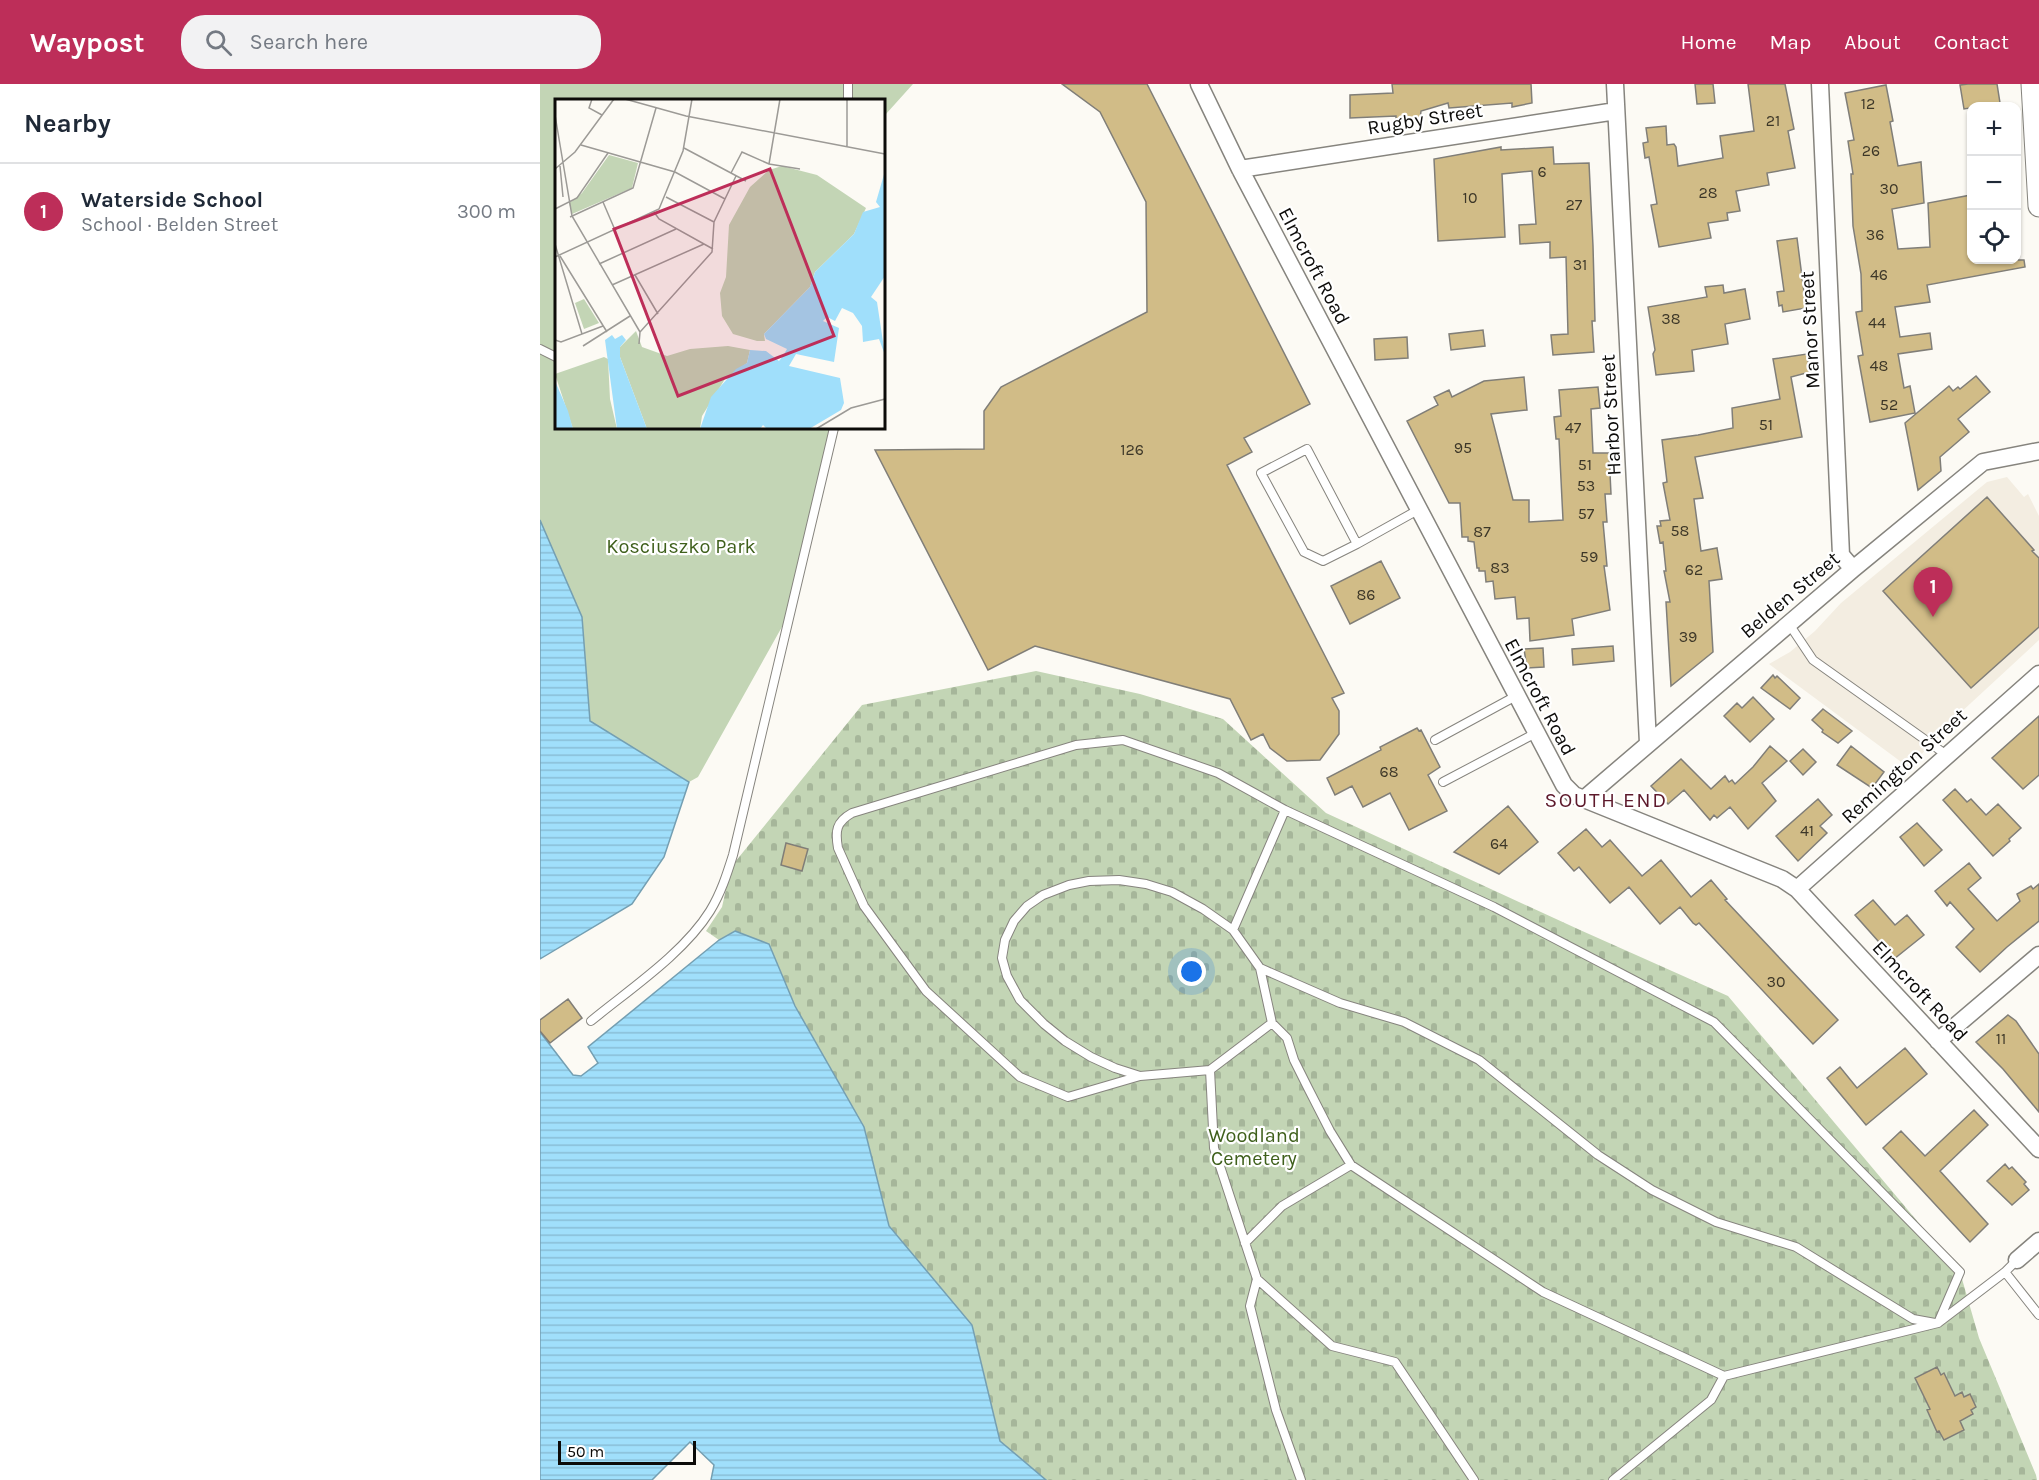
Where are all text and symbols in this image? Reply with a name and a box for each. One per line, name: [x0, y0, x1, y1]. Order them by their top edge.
search box: [181, 15, 601, 69]
text: Waypost: [30, 26, 145, 59]
icon: search: [202, 26, 235, 59]
text: Search here: [250, 29, 368, 55]
text: Home: [1681, 30, 1737, 54]
text: Map: [1770, 30, 1811, 54]
text: About: [1844, 30, 1901, 54]
text: Contact: [1934, 30, 2009, 54]
house number: 12: [1861, 94, 1875, 113]
street label: Rugby Street: [1366, 98, 1485, 139]
inset map: [555, 99, 885, 429]
map controls: [1967, 102, 2021, 264]
button: +: [1967, 102, 2021, 156]
text: Nearby: [24, 108, 111, 139]
house number: 21: [1766, 111, 1780, 130]
house number: 26: [1862, 141, 1880, 160]
button: −: [1967, 156, 2021, 210]
house number: 6: [1537, 162, 1547, 181]
house number: 30: [1880, 179, 1898, 198]
house number: 28: [1698, 183, 1718, 202]
text: Waterside School: [81, 187, 263, 213]
house number: 10: [1463, 188, 1477, 207]
house number: 27: [1566, 195, 1583, 214]
text: 1: [40, 200, 47, 223]
text: 300 m: [457, 200, 516, 223]
street label: Elmcroft Road: [1274, 204, 1354, 328]
button: locate: [1967, 210, 2021, 264]
text: School · Belden Street: [81, 213, 278, 236]
house number: 36: [1866, 225, 1884, 244]
house number: 31: [1573, 255, 1587, 274]
house number: 46: [1870, 265, 1888, 284]
street label: Manor Street: [1795, 270, 1825, 389]
house number: 38: [1661, 309, 1681, 328]
house number: 44: [1868, 313, 1886, 332]
street label: Harbor Street: [1596, 353, 1626, 476]
house number: 48: [1870, 356, 1888, 375]
house number: 52: [1880, 395, 1898, 414]
house number: 51: [1759, 415, 1773, 434]
house number: 47: [1565, 418, 1582, 437]
house number: 95: [1454, 438, 1472, 457]
house number: 126: [1120, 440, 1144, 459]
house number: 51: [1578, 455, 1592, 474]
house number: 53: [1577, 476, 1595, 495]
house number: 57: [1578, 504, 1595, 523]
house number: 58: [1671, 521, 1689, 540]
house number: 87: [1473, 522, 1491, 541]
park label: Kosciuszko Park: [606, 535, 756, 558]
house number: 59: [1580, 547, 1598, 566]
street label: Belden Street: [1736, 547, 1845, 643]
house number: 83: [1490, 558, 1510, 577]
house number: 62: [1685, 560, 1703, 579]
pin: 1: [1914, 568, 1952, 617]
house number: 86: [1357, 585, 1376, 604]
house number: 39: [1679, 627, 1697, 646]
street label: Elmcroft Road: [1500, 635, 1580, 759]
street label: Remington Street: [1837, 703, 1972, 828]
house number: 68: [1380, 762, 1399, 781]
district label: SOUTH END: [1544, 788, 1668, 812]
house number: 41: [1800, 821, 1814, 840]
house number: 64: [1490, 834, 1508, 853]
street label: Elmcroft Road: [1868, 936, 1972, 1046]
your location: [1177, 957, 1206, 986]
house number: 30: [1767, 972, 1785, 991]
house number: 11: [1996, 1029, 2006, 1048]
park label: Woodland Cemetery: [1208, 1124, 1300, 1170]
scale bar: [558, 1438, 696, 1466]
text: 50 m: [567, 1442, 604, 1461]

